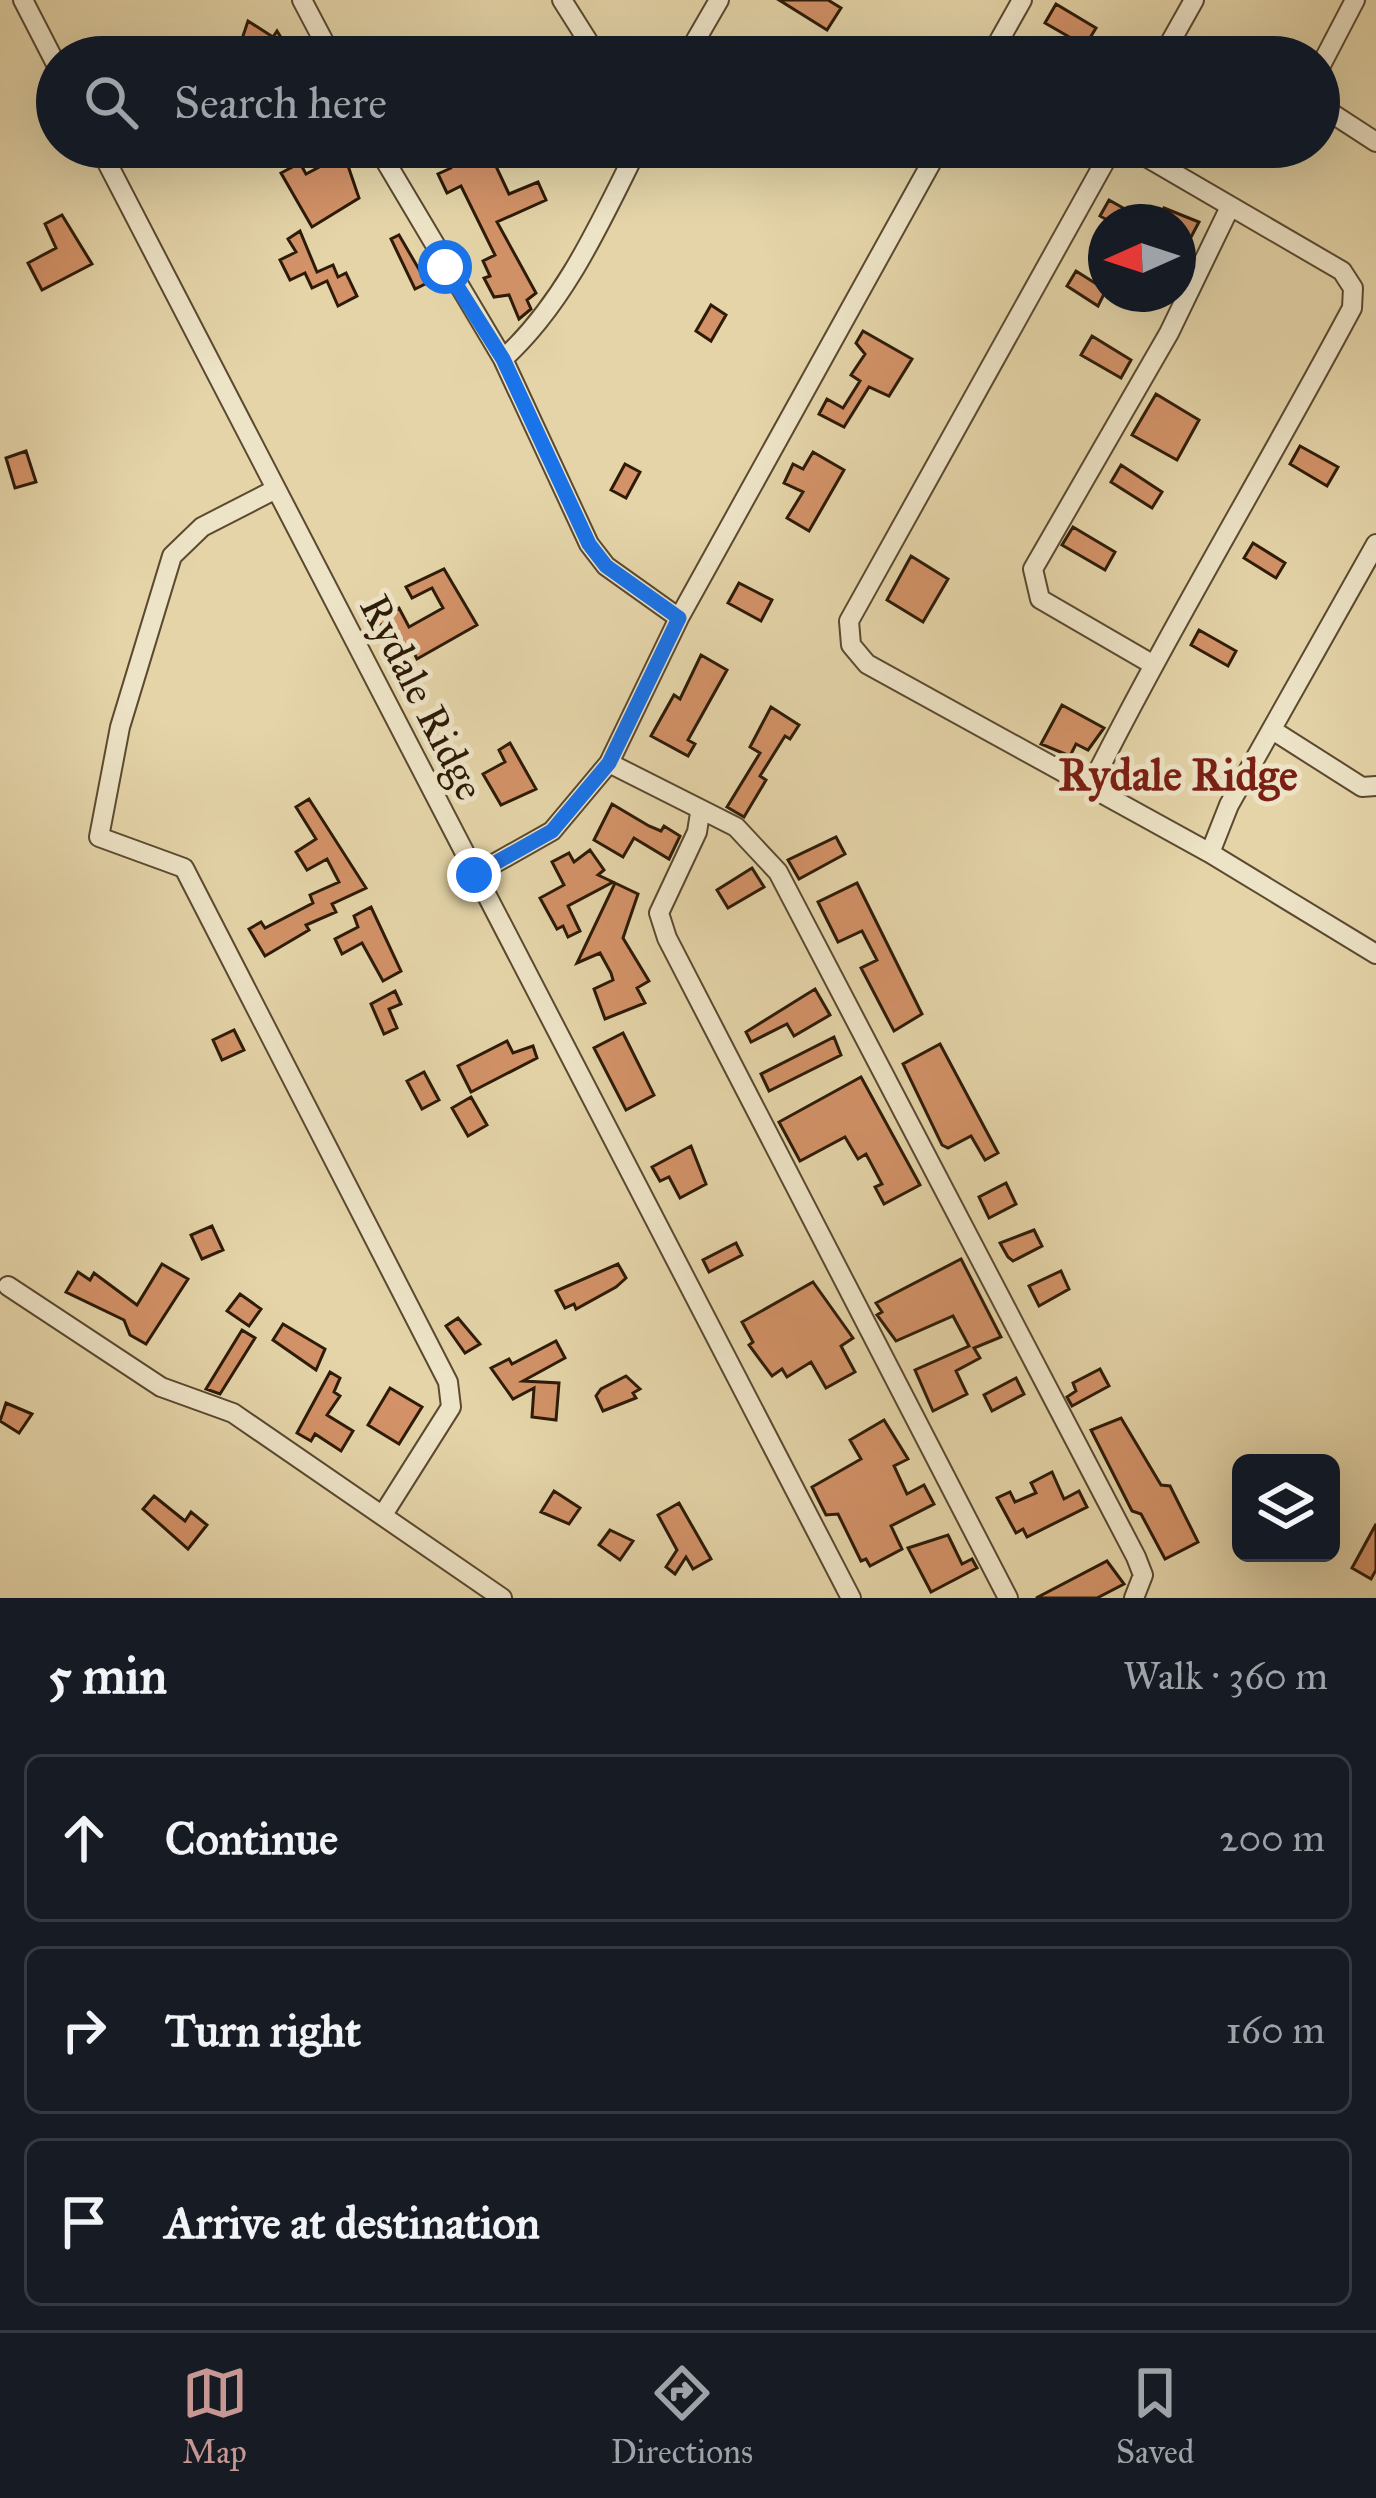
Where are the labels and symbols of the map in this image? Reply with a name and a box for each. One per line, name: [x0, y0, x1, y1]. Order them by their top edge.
north arrow: [1088, 204, 1196, 312]
route start: [418, 240, 472, 294]
street label: Rydale Ridge: [348, 586, 496, 809]
district label: Rydale Ridge: [1058, 747, 1298, 802]
route end: [447, 848, 501, 902]

